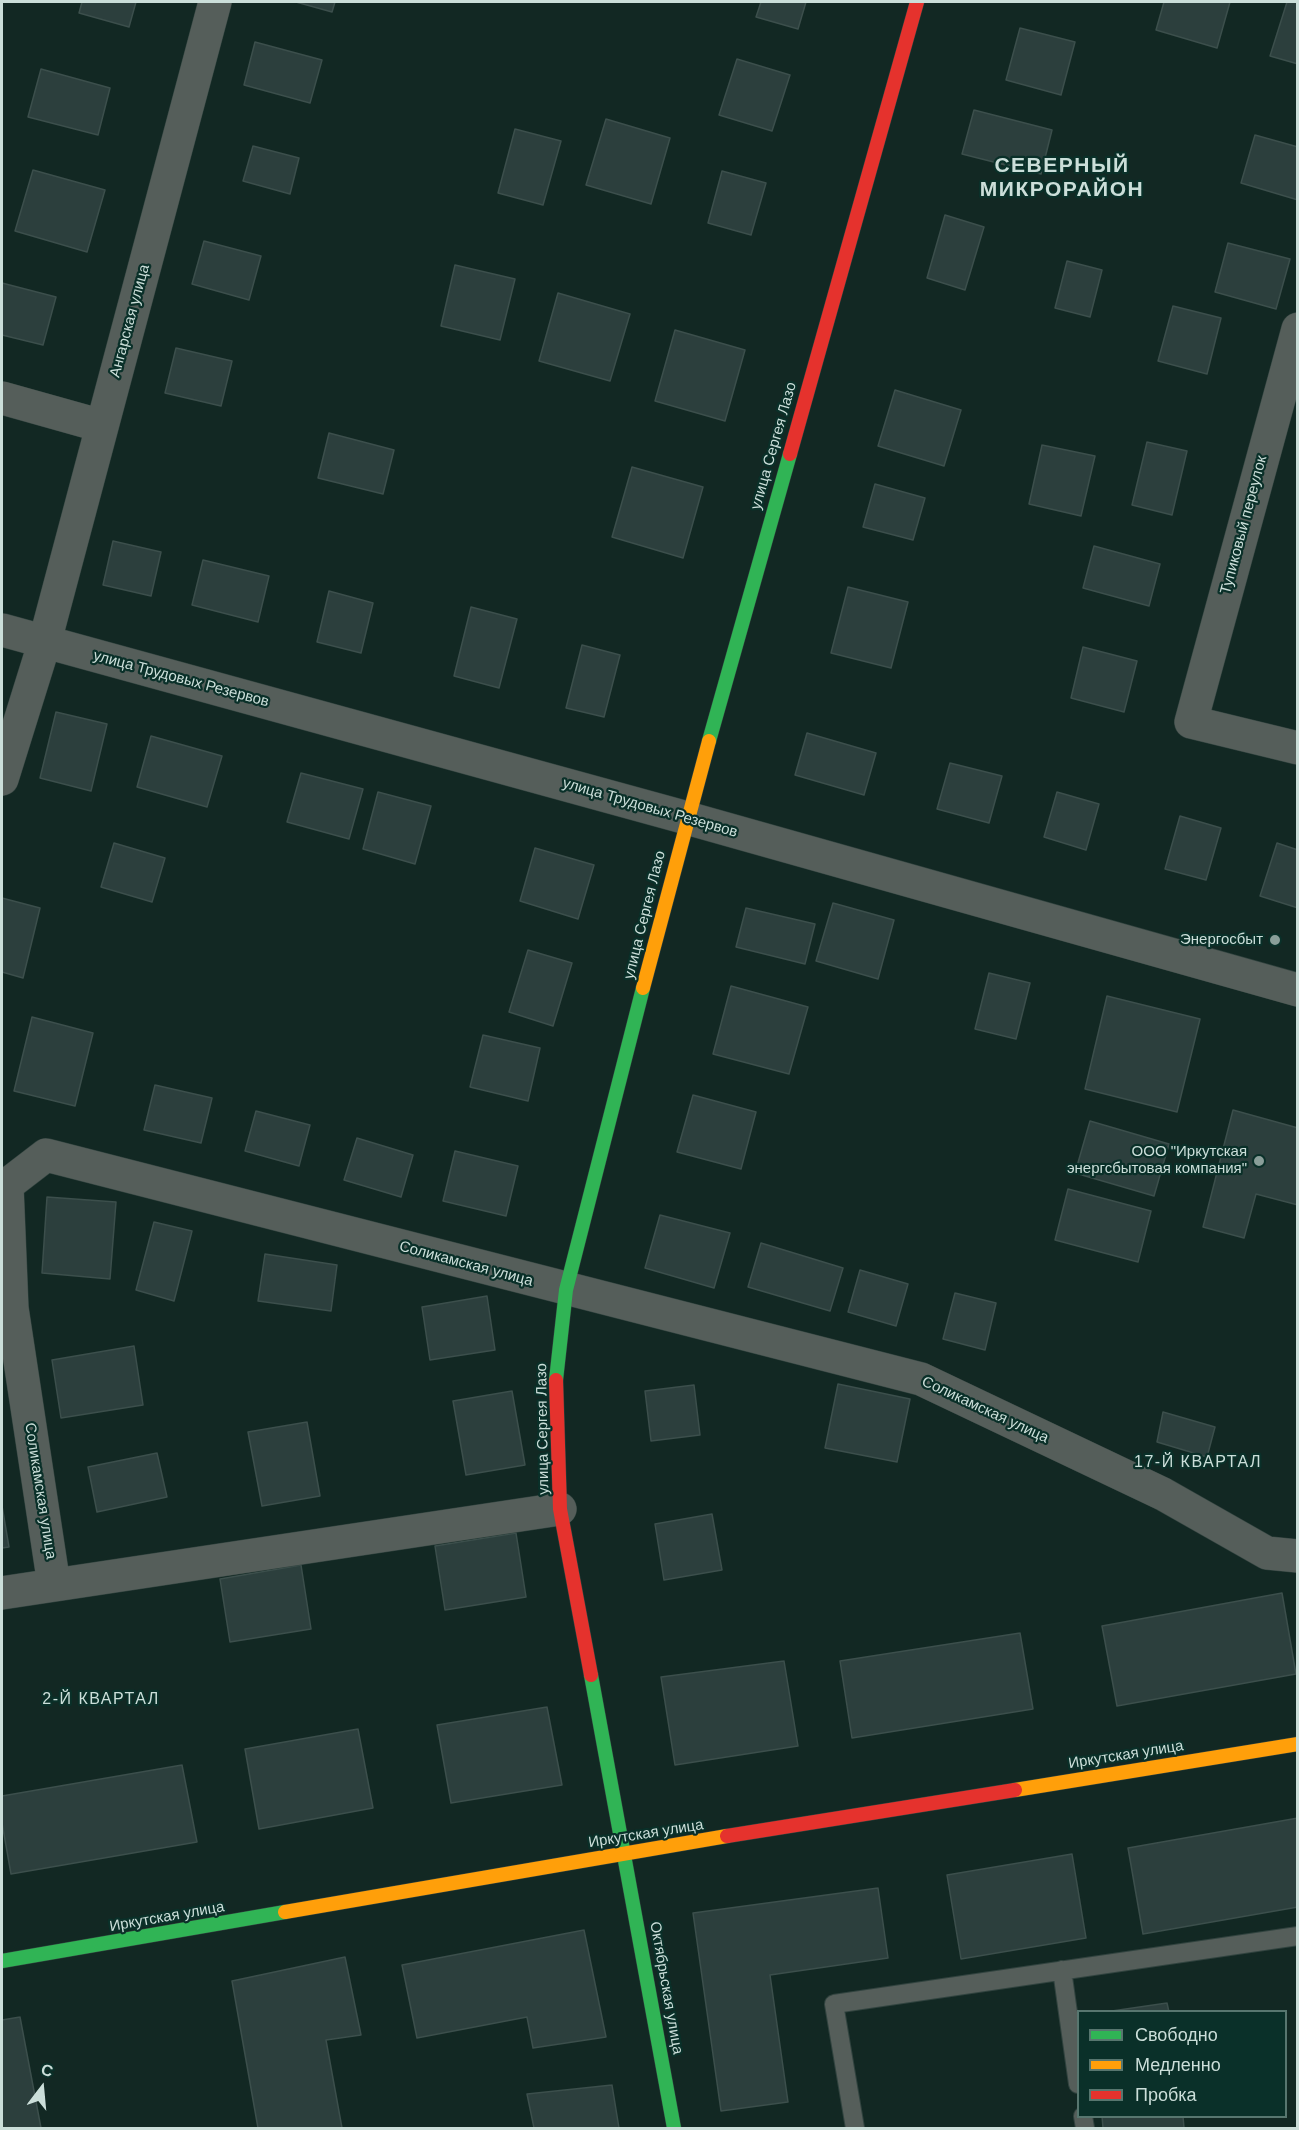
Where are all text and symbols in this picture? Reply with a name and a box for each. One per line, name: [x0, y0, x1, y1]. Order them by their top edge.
district label: СЕВЕРНЫЙ МИКРОРАЙОН: [980, 153, 1144, 203]
street label: Ангарская улица: [106, 262, 154, 380]
street label: улица Сергея Лазо: [747, 380, 801, 512]
street label: Тупиковый переулок: [1217, 454, 1271, 596]
street label: улица Трудовых Резервов: [91, 647, 271, 711]
street label: улица Трудовых Резервов: [560, 774, 740, 842]
street label: улица Сергея Лазо: [620, 849, 670, 981]
place label: Энергосбыт: [1180, 931, 1263, 949]
marker: Энергосбыт: [1268, 933, 1282, 947]
place label: ООО "Иркутская энергсбытовая компания": [1067, 1143, 1247, 1178]
marker: ООО "Иркутская энергсбытовая компания": [1252, 1154, 1266, 1168]
street label: Соликамская улица: [397, 1237, 535, 1291]
street label: улица Сергея Лазо: [533, 1363, 553, 1495]
street label: Соликамская улица: [919, 1373, 1051, 1447]
street label: Соликамская улица: [20, 1422, 60, 1560]
district label: 17-Й КВАРТАЛ: [1134, 1453, 1262, 1473]
district label: 2-Й КВАРТАЛ: [42, 1690, 160, 1710]
street label: Иркутская улица: [1067, 1737, 1185, 1773]
street label: Иркутская улица: [587, 1816, 705, 1852]
street label: Иркутская улица: [108, 1898, 226, 1936]
street label: Октябрьская улица: [645, 1920, 687, 2056]
legend: [1077, 2010, 1287, 2118]
text: Свободно: [1135, 2025, 1218, 2045]
text: Медленно: [1135, 2055, 1221, 2075]
north arrow: [12, 2058, 72, 2118]
text: С: [39, 2060, 55, 2080]
text: Пробка: [1135, 2085, 1197, 2105]

